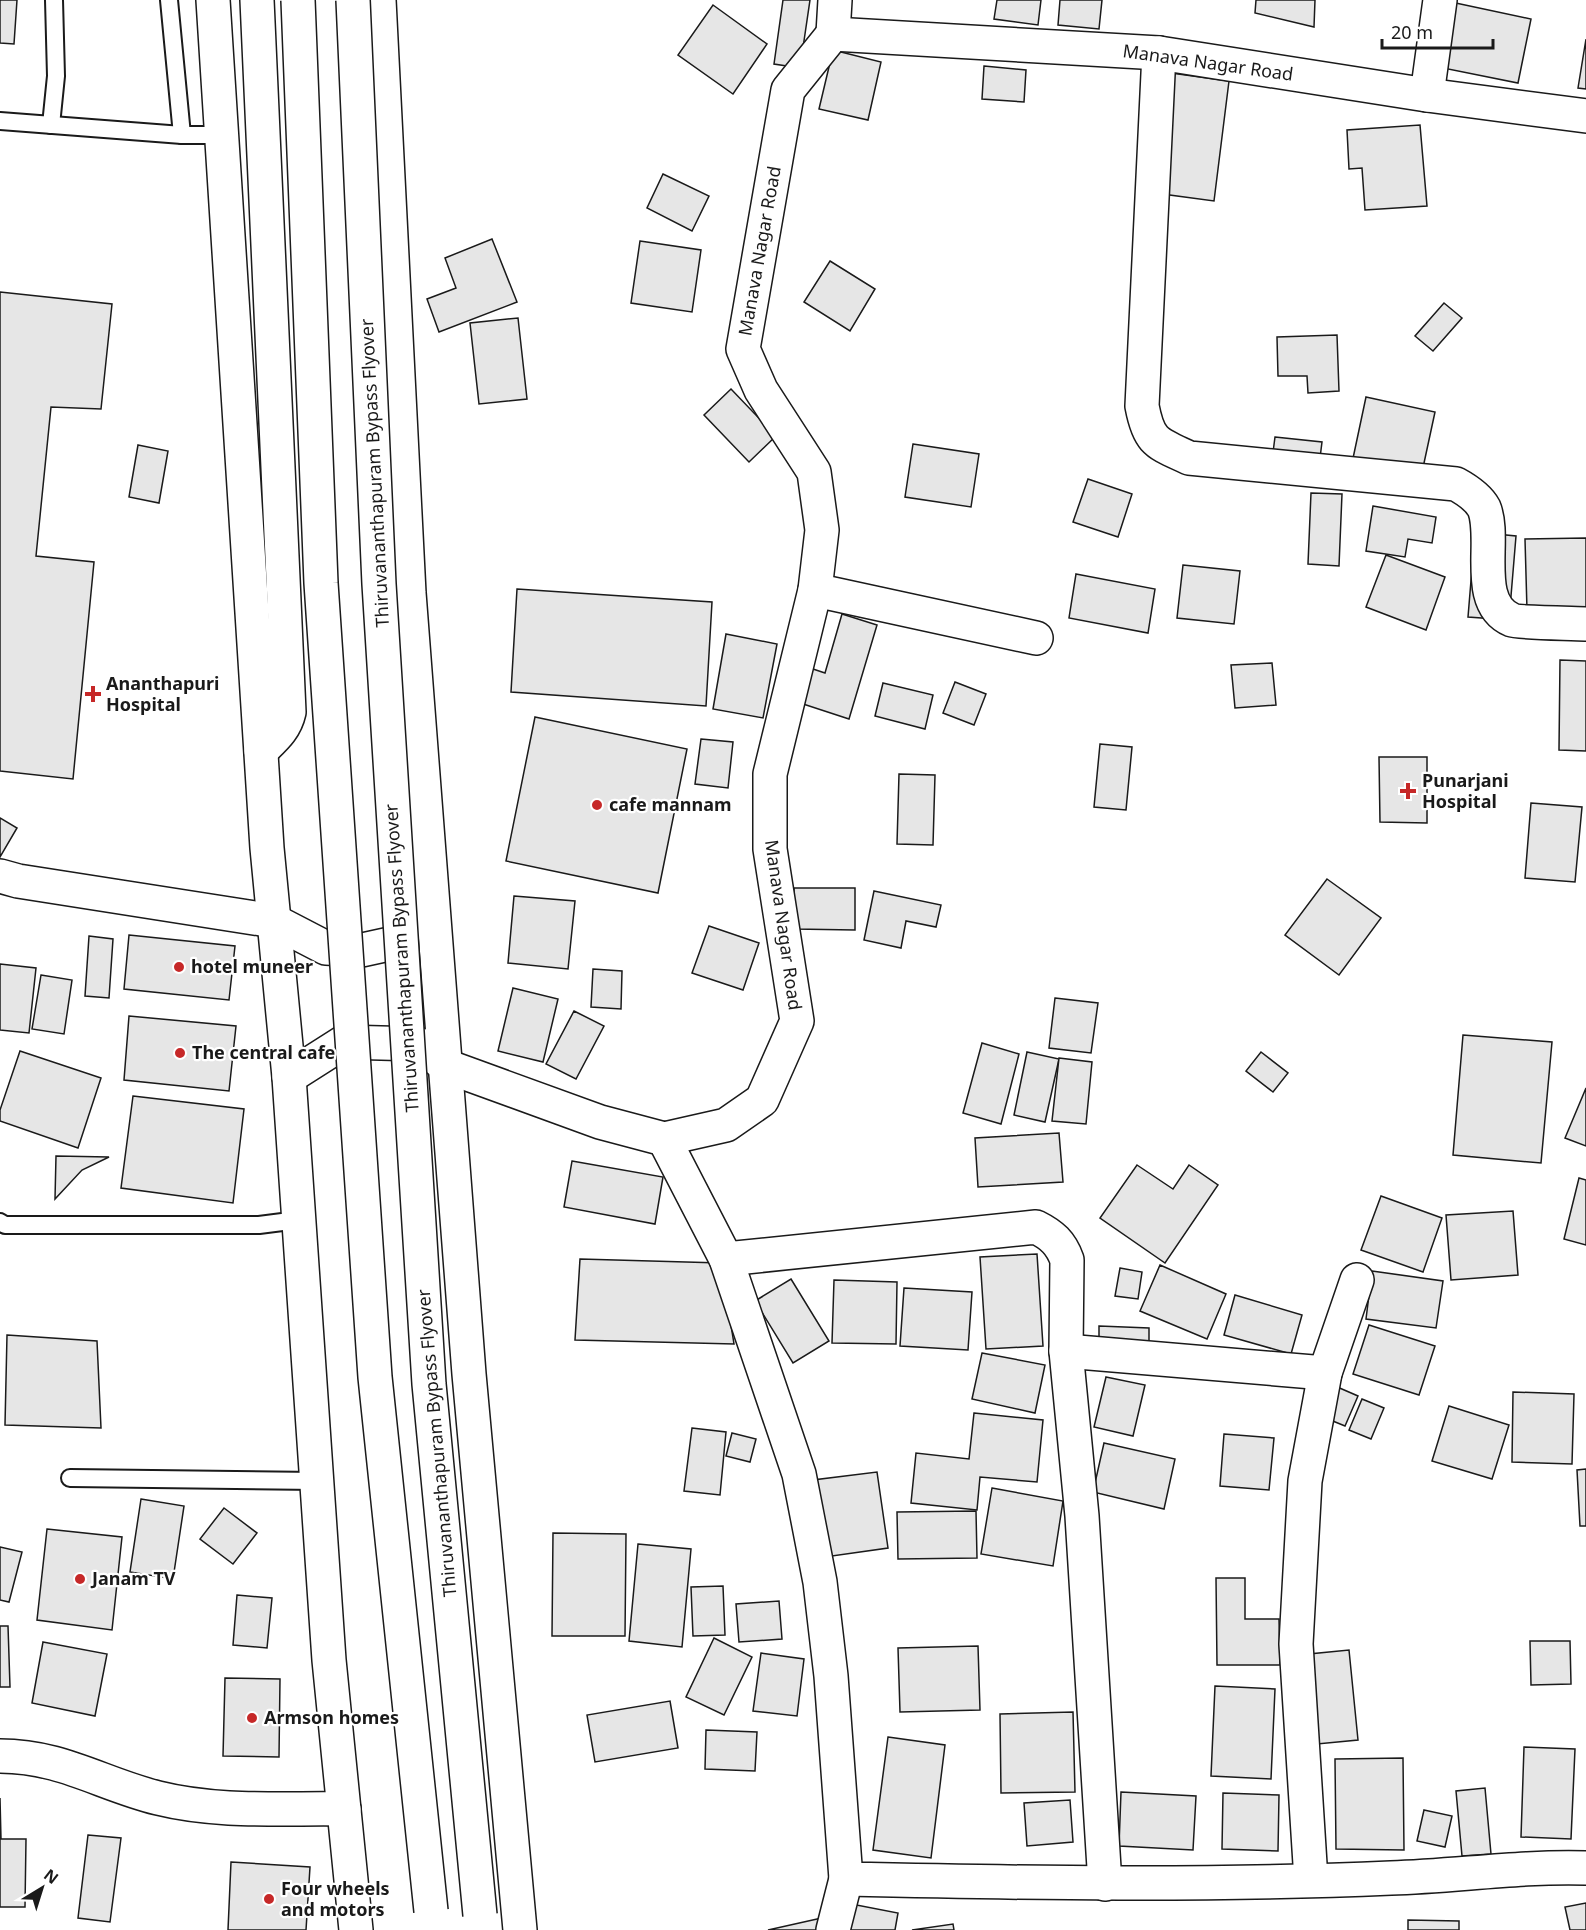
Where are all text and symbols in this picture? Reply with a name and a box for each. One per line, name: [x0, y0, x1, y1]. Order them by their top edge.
scale bar: [1382, 12, 1493, 50]
text: 20 m: [1391, 20, 1433, 44]
street label: Manava Nagar Road: [1121, 38, 1295, 86]
street label: Manava Nagar Road: [732, 164, 786, 338]
street label: Thiruvananthapuram Bypass Flyover: [354, 318, 394, 628]
place label: Ananthapuri Hospital: [106, 671, 219, 716]
marker: Ananthapuri Hospital: [84, 685, 102, 703]
place label: Punarjani Hospital: [1422, 768, 1509, 813]
marker: Punarjani Hospital: [1399, 782, 1417, 800]
place label: cafe mannam: [609, 792, 732, 816]
marker: cafe mannam: [590, 798, 604, 812]
street label: Thiruvananthapuram Bypass Flyover: [378, 803, 424, 1113]
street label: Manava Nagar Road: [760, 838, 808, 1012]
place label: hotel muneer: [191, 954, 313, 978]
marker: hotel muneer: [172, 960, 186, 974]
place label: The central cafe: [192, 1040, 335, 1064]
marker: The central cafe: [173, 1046, 187, 1060]
street label: Thiruvananthapuram Bypass Flyover: [411, 1288, 461, 1598]
place label: Janam TV: [90, 1566, 176, 1590]
marker: Janam TV: [73, 1572, 87, 1586]
place label: Armson homes: [264, 1705, 399, 1729]
marker: Armson homes: [245, 1711, 259, 1725]
north arrow: [12, 1858, 72, 1918]
text: N: [39, 1864, 63, 1889]
place label: Four wheels and motors: [281, 1876, 390, 1921]
marker: Four wheels and motors: [262, 1892, 276, 1906]

